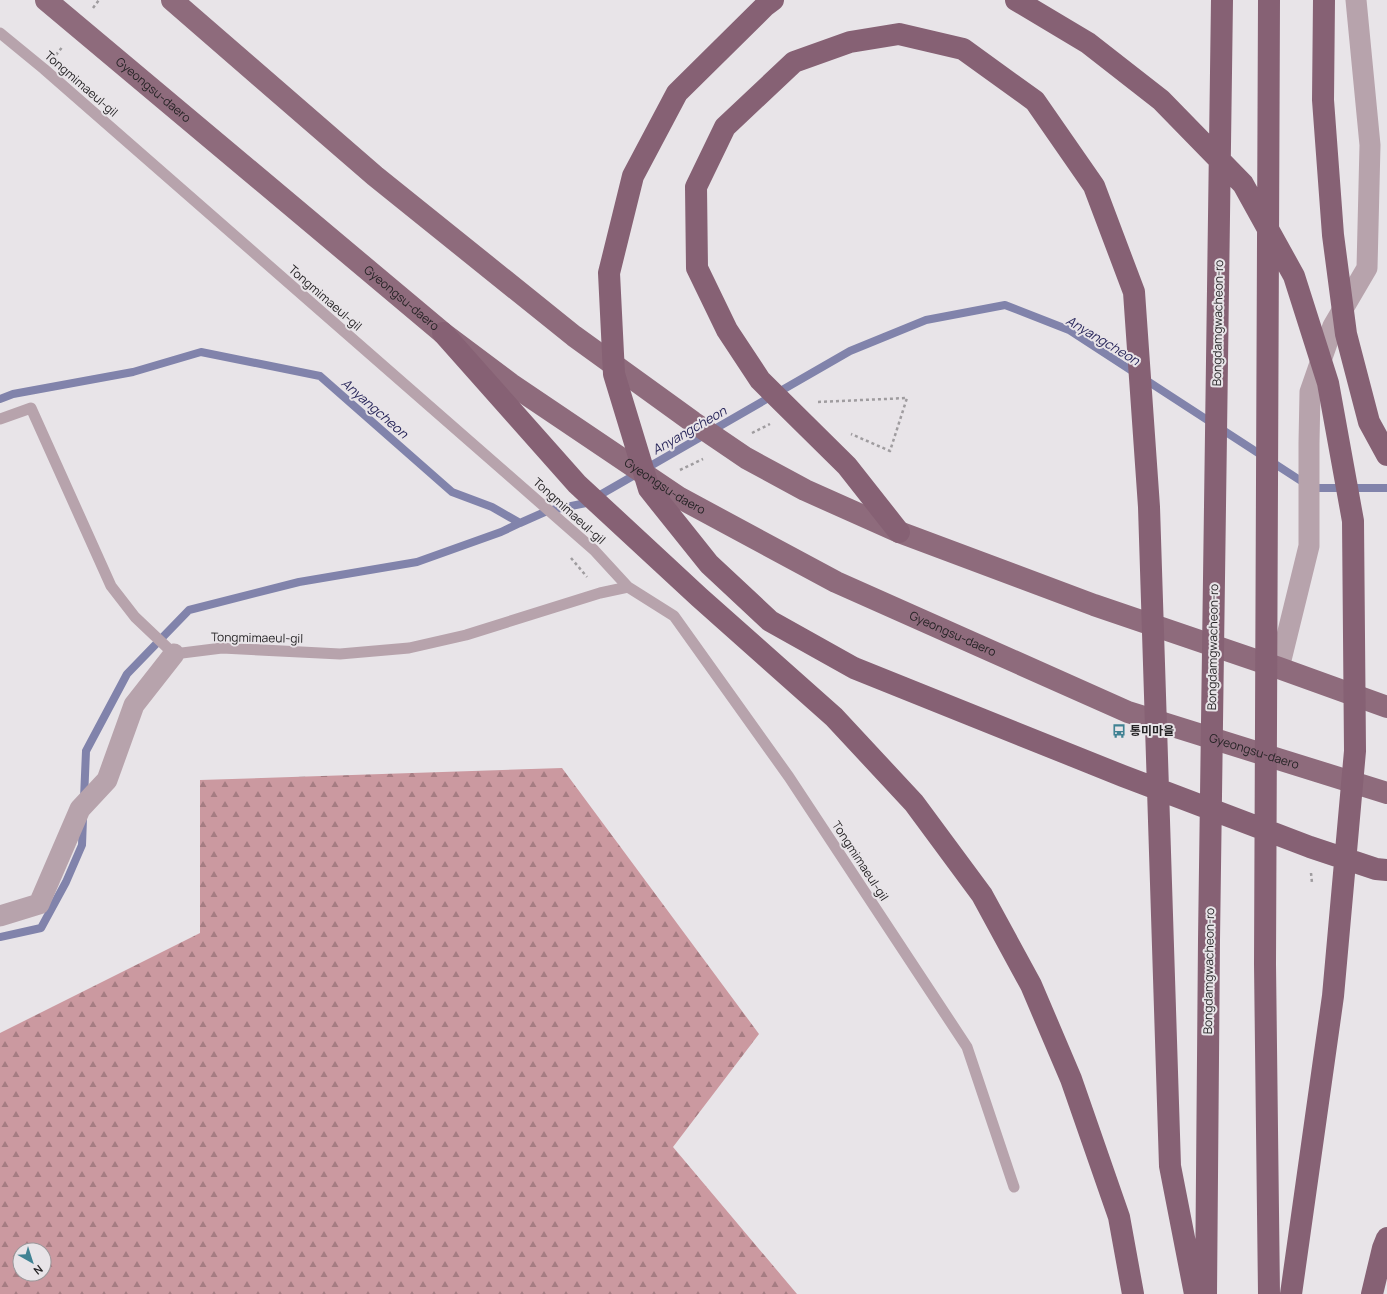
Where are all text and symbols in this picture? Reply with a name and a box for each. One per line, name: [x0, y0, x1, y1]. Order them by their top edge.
street label: Tongmimaeul-gil: [41, 47, 122, 120]
street label: Gyeongsu-daero: [112, 53, 195, 126]
street label: Bongdamgwacheon-ro: [1208, 260, 1227, 386]
street label: Tongmimaeul-gil: [285, 261, 366, 334]
street label: Gyeongsu-daero: [361, 261, 443, 334]
water label: Anyangcheon: [1063, 311, 1144, 370]
water label: Anyangcheon: [338, 374, 413, 443]
water label: Anyangcheon: [649, 401, 730, 459]
street label: Gyeongsu-daero: [621, 454, 709, 518]
street label: Tongmimaeul-gil: [529, 474, 609, 548]
street label: Bongdamgwacheon-ro: [1203, 584, 1222, 710]
street label: Gyeongsu-daero: [907, 607, 999, 660]
street label: Tongmimaeul-gil: [211, 628, 303, 647]
place label: 통미마을: [1130, 722, 1174, 739]
bus stop icon: 통미마을: [1111, 723, 1127, 739]
street label: Gyeongsu-daero: [1207, 729, 1301, 773]
street label: Tongmimaeul-gil: [828, 817, 893, 904]
street label: Bongdamgwacheon-ro: [1199, 908, 1218, 1034]
north arrow: [12, 1242, 52, 1282]
text: N: [31, 1262, 46, 1279]

